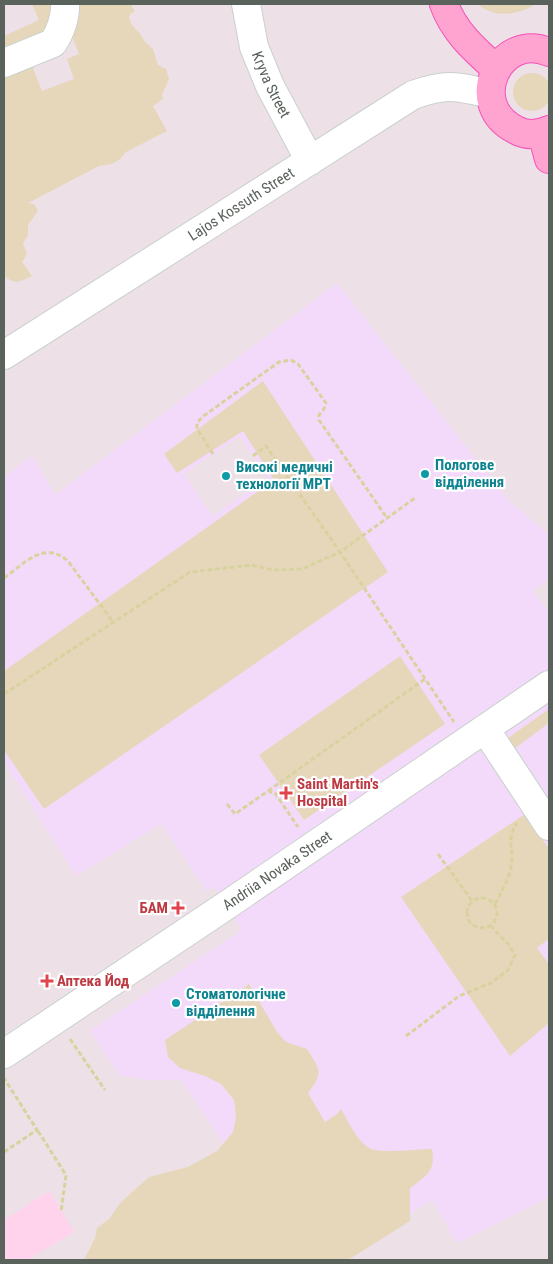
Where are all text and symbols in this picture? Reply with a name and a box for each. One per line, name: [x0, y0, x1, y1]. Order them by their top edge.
street label: Kryva Street: [248, 49, 294, 121]
street label: Lajos Kossuth Street: [185, 164, 298, 245]
place label: Пологове відділення: [435, 456, 504, 491]
place label: Високі медичні технології МРТ: [236, 458, 333, 493]
marker: Пологове відділення: [419, 468, 431, 480]
marker: Високі медичні технології МРТ: [220, 470, 232, 482]
place label: Saint Martin's Hospital: [297, 775, 379, 810]
marker: Saint Martin's Hospital: [279, 786, 293, 800]
street label: Andriia Novaka Street: [219, 827, 335, 914]
place label: БАМ: [139, 899, 168, 917]
marker: БАМ: [172, 902, 184, 914]
place label: Аптека Йод: [57, 972, 130, 990]
marker: Аптека Йод: [41, 975, 53, 987]
place label: Стоматологічне відділення: [186, 985, 286, 1020]
marker: Стоматологічне відділення: [170, 997, 182, 1009]

